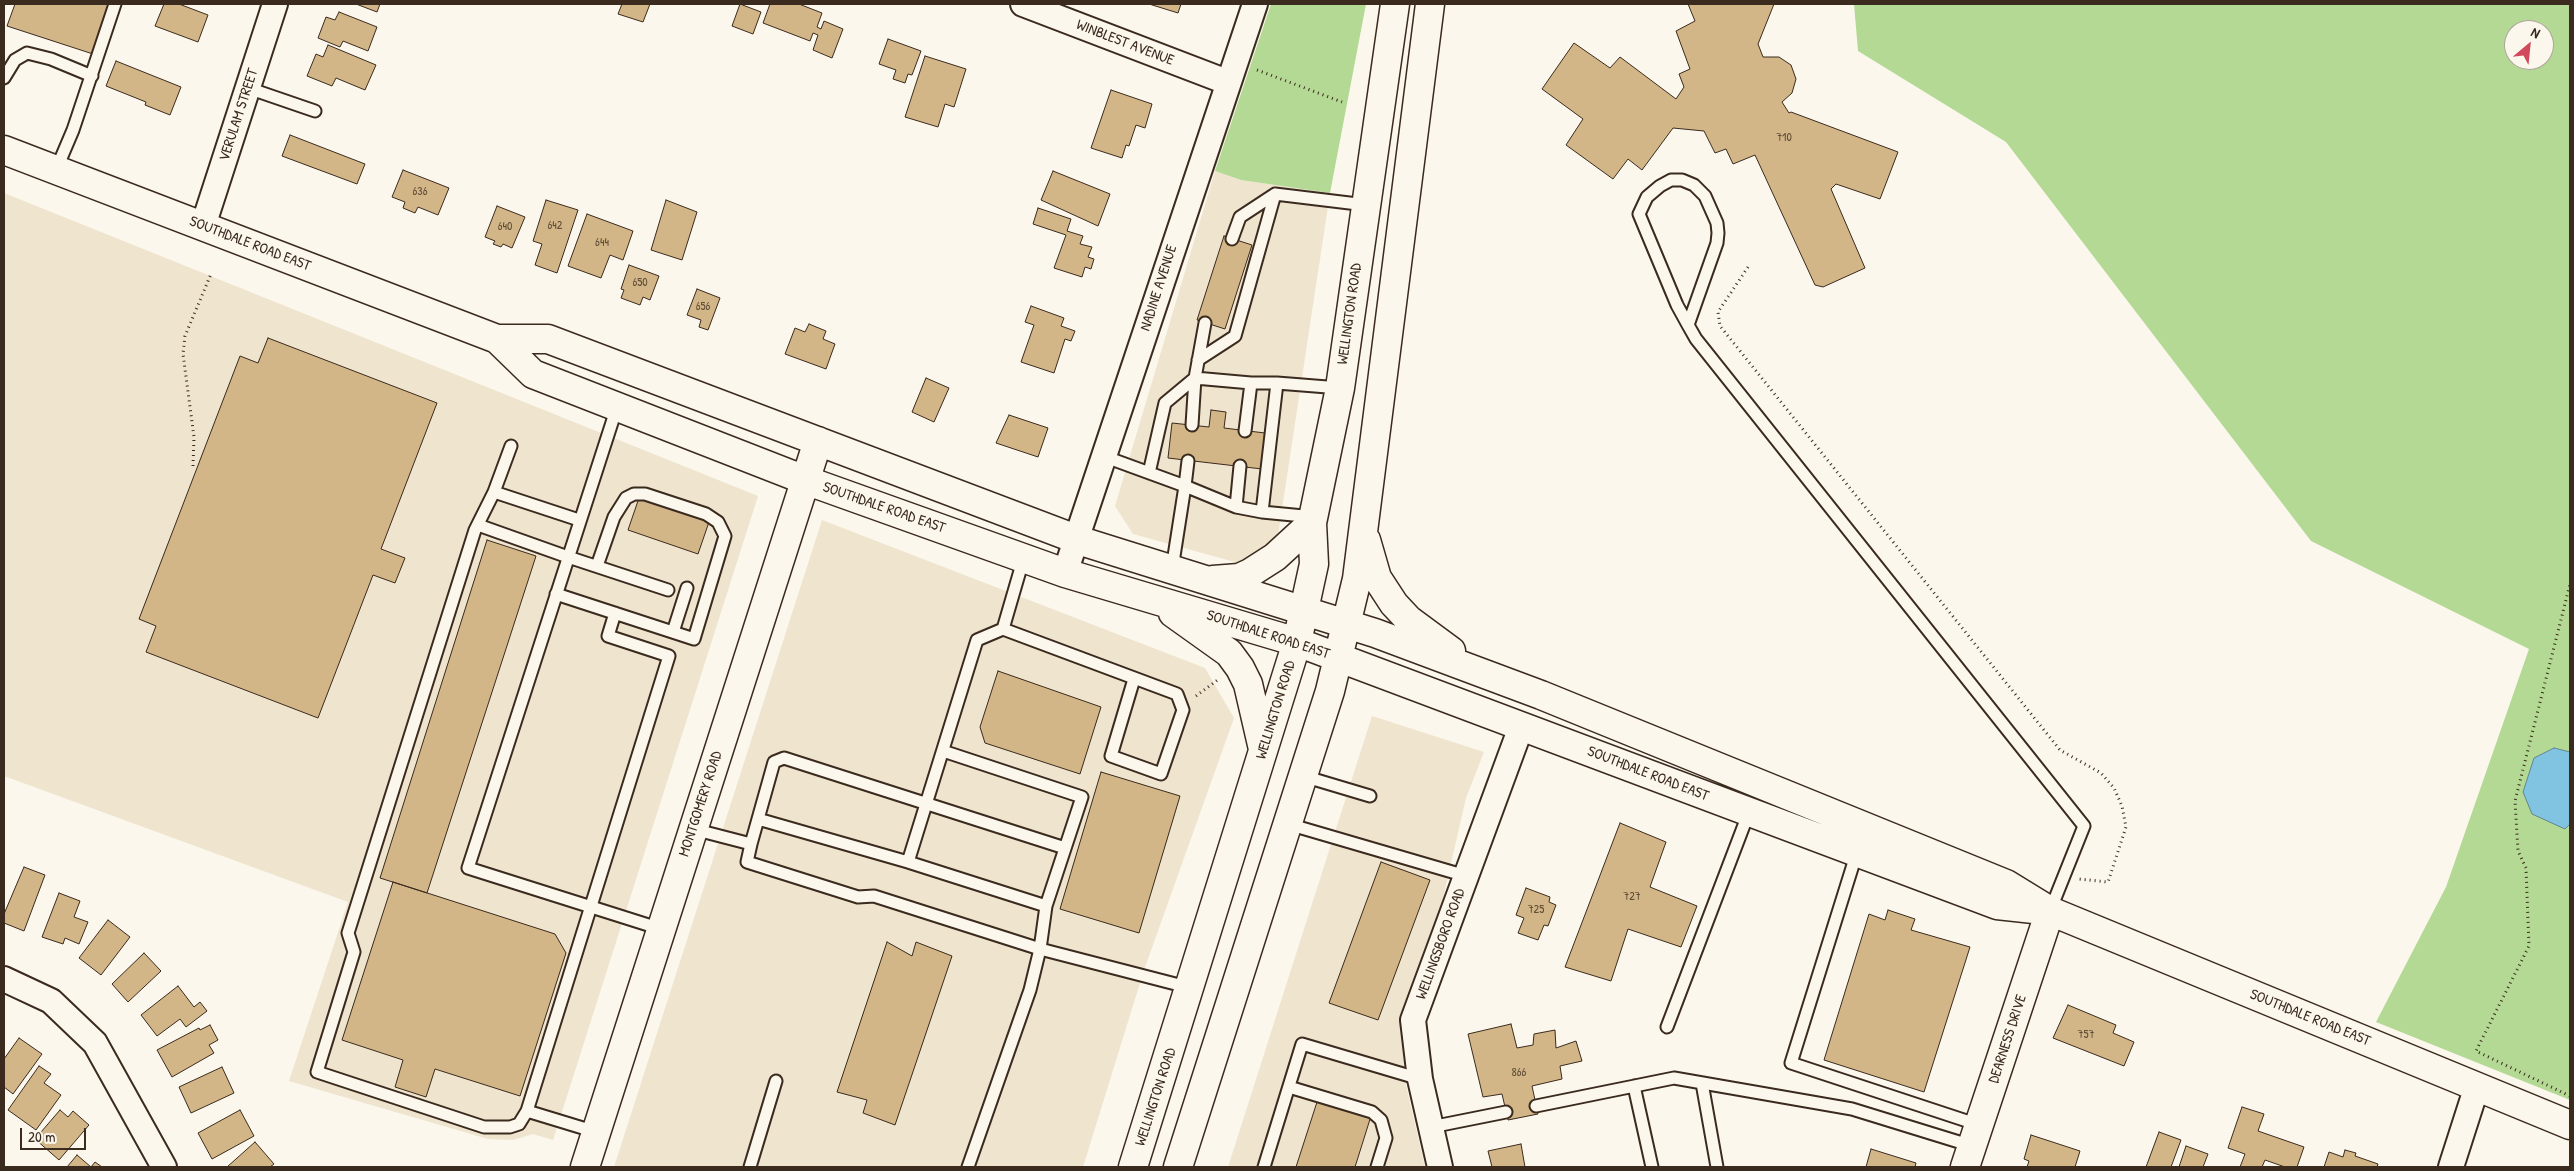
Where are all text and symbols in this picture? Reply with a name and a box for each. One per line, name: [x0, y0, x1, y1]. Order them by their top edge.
street label: WINBLEST AVENUE: [1074, 16, 1176, 70]
north arrow: [2504, 20, 2554, 70]
text: N: [2528, 22, 2544, 42]
street label: VERULAM STREET: [216, 66, 262, 164]
house number: 710: [1776, 131, 1792, 145]
house number: 636: [413, 185, 427, 199]
street label: SOUTHDALE ROAD EAST: [187, 213, 313, 275]
house number: 642: [548, 219, 562, 233]
house number: 640: [498, 220, 512, 234]
house number: 644: [595, 236, 609, 250]
street label: NADINE AVENUE: [1137, 243, 1181, 333]
street label: WELLINGTON ROAD: [1334, 262, 1366, 366]
house number: 650: [632, 276, 648, 290]
house number: 656: [696, 300, 710, 314]
street label: SOUTHDALE ROAD EAST: [820, 479, 948, 537]
street label: SOUTHDALE ROAD EAST: [1204, 607, 1332, 663]
street label: WELLINGTON ROAD: [1252, 659, 1300, 761]
street label: SOUTHDALE ROAD EAST: [1585, 743, 1711, 805]
street label: MONTGOMERY ROAD: [675, 749, 727, 859]
street label: WELLINGSBORO ROAD: [1413, 886, 1469, 1002]
house number: 727: [1623, 890, 1641, 904]
house number: 725: [1528, 903, 1544, 917]
street label: SOUTHDALE ROAD EAST: [2247, 986, 2373, 1050]
street label: DEARNESS DRIVE: [1985, 992, 2031, 1086]
house number: 757: [2078, 1028, 2094, 1042]
street label: WELLINGTON ROAD: [1132, 1046, 1180, 1148]
house number: 866: [1512, 1066, 1526, 1080]
scale bar: [22, 1118, 89, 1150]
text: 20 m: [28, 1126, 55, 1147]

